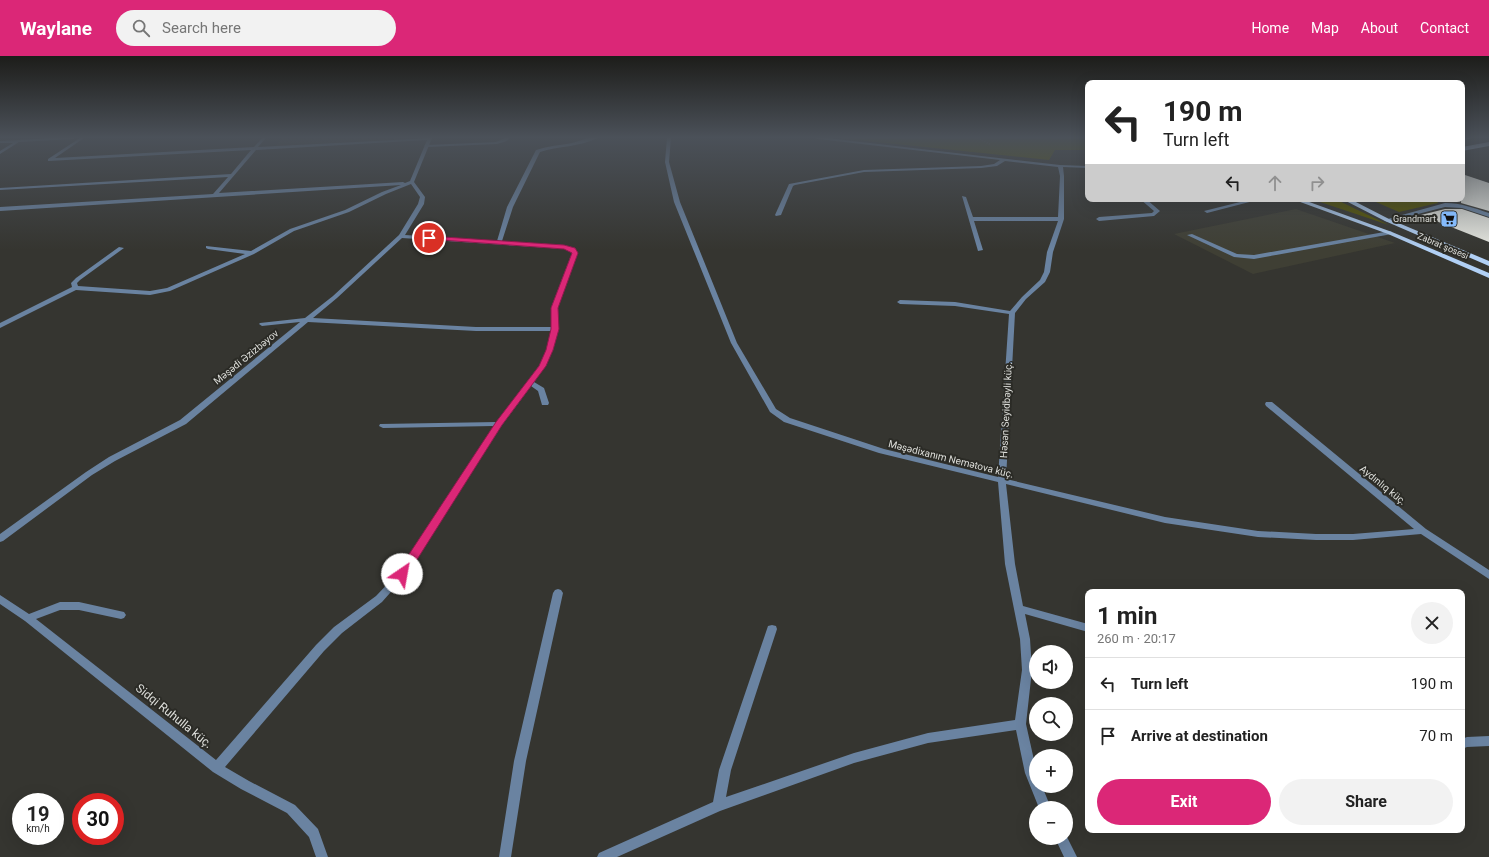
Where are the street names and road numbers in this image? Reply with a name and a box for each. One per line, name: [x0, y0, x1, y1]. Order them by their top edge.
street label: Zabrat şosesi: [1416, 231, 1470, 261]
street label: Məşədi Əzizbəyov: [211, 327, 281, 387]
street label: Həsən Seyidbəyli küç.: [998, 362, 1014, 458]
street label: Məşədixanım Nemətova küç.: [887, 438, 1015, 480]
street label: Aydınlıq küç.: [1358, 463, 1408, 507]
street label: Sidqi Ruhulla küç.: [133, 681, 215, 751]

